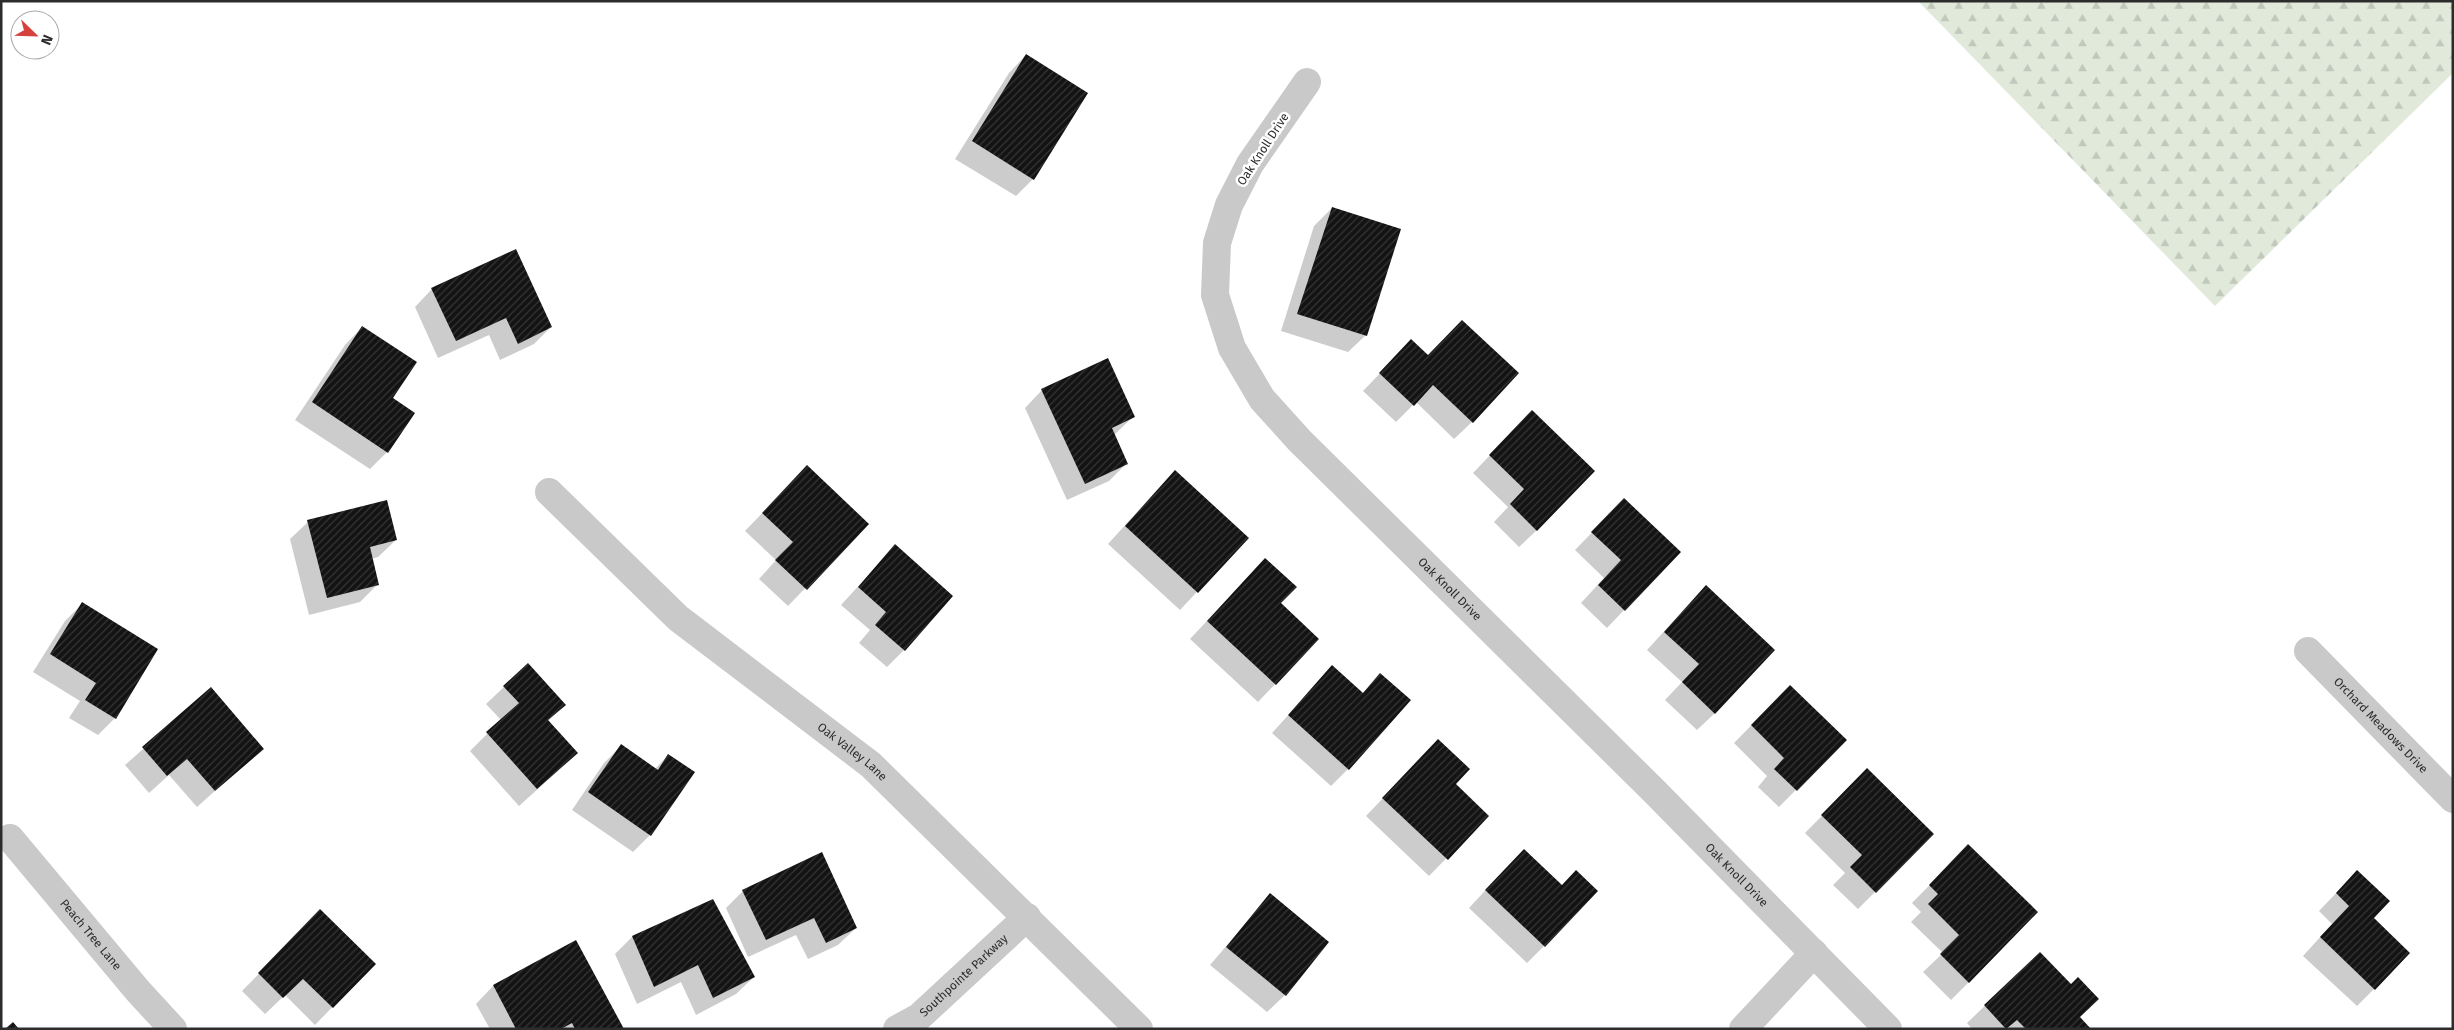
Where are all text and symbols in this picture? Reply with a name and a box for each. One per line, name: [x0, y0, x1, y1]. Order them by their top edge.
north arrow: [10, 10, 60, 60]
text: N: [37, 32, 56, 47]
street label: Oak Knoll Drive: [1234, 110, 1292, 188]
street label: Oak Knoll Drive: [1415, 555, 1484, 624]
street label: Orchard Meadows Drive: [2331, 674, 2431, 776]
street label: Oak Valley Lane: [815, 720, 890, 784]
street label: Oak Knoll Drive: [1702, 840, 1771, 910]
street label: Peach Tree Lane: [57, 896, 124, 973]
street label: Southpointe Parkway: [917, 931, 1011, 1020]

